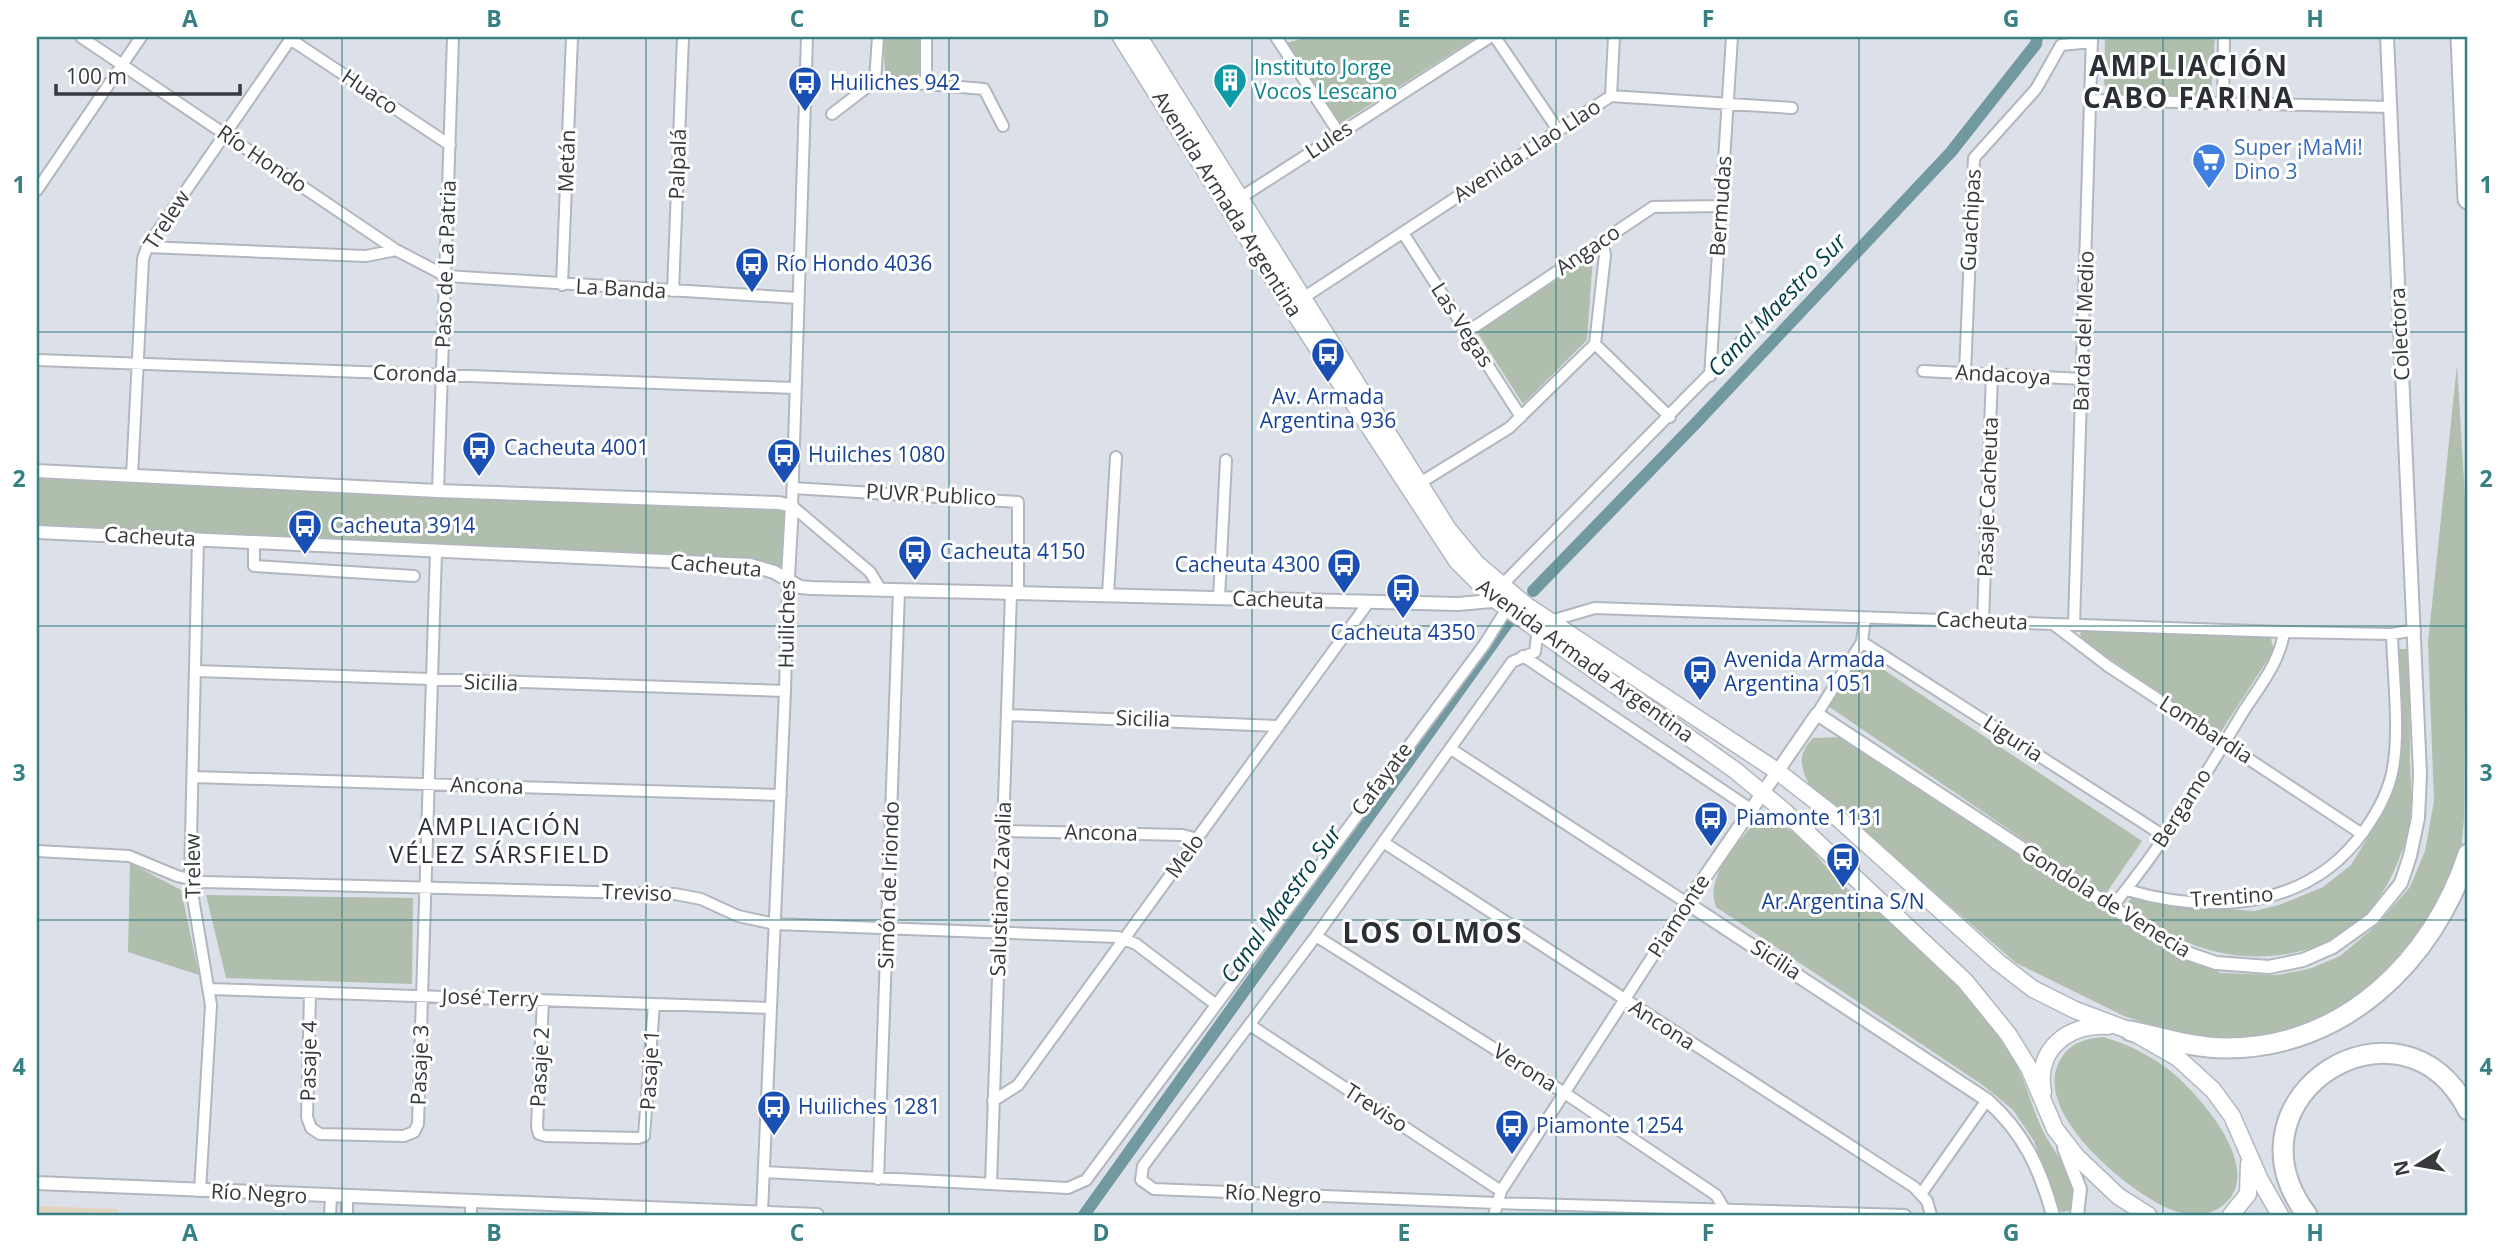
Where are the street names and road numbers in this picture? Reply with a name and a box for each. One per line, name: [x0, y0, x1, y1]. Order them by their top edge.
street label: Huaco: [337, 62, 404, 120]
street label: Avenida Armada Argentina: [1147, 85, 1309, 322]
street label: Avenida Llao Llao: [1447, 92, 1605, 208]
street label: Lules: [1299, 114, 1357, 165]
street label: Río Hondo: [212, 118, 313, 199]
street label: Palpalá: [662, 128, 692, 200]
street label: Metán: [551, 129, 581, 193]
street label: Bermudas: [1703, 155, 1737, 257]
street label: Guachipas: [1953, 168, 1987, 272]
street label: Paso de La Patria: [428, 180, 462, 348]
street label: Trelew: [137, 184, 196, 254]
street label: Angaco: [1550, 217, 1625, 281]
street label: Barda del Medio: [2066, 250, 2100, 412]
street label: La Banda: [575, 272, 667, 304]
street label: Las Vegas: [1425, 277, 1501, 372]
street label: Colectora: [2383, 287, 2415, 381]
street label: Coronda: [372, 358, 458, 388]
street label: Andacoya: [1955, 358, 2052, 390]
street label: Pasaje Cacheuta: [1970, 416, 2004, 577]
street label: PUVR Publico: [865, 477, 997, 511]
street label: Cacheuta: [104, 520, 197, 552]
street label: Cacheuta: [669, 547, 763, 583]
street label: Avenida Armada Argentina: [1471, 572, 1700, 748]
street label: Huiliches: [771, 579, 801, 669]
street label: Cacheuta: [1232, 583, 1324, 615]
street label: Cacheuta: [1936, 604, 2028, 636]
street label: Sicilia: [463, 667, 519, 697]
street label: Lombardia: [2154, 689, 2259, 770]
street label: Sicilia: [1115, 703, 1171, 733]
street label: Liguria: [1978, 708, 2049, 768]
street label: Cafayate: [1344, 736, 1418, 821]
street label: Bergamo: [2145, 762, 2217, 852]
street label: Ancona: [450, 770, 524, 800]
street label: Simón de Iriondo: [871, 800, 905, 969]
street label: Salustiano Zavalia: [983, 801, 1017, 977]
street label: Ancona: [1064, 817, 1138, 847]
street label: Melo: [1159, 828, 1210, 883]
street label: Trelew: [177, 832, 207, 899]
street label: Gondola de Venecia: [2017, 837, 2197, 964]
street label: Piamonte: [1641, 868, 1715, 962]
street label: Treviso: [601, 877, 673, 907]
street label: Trentino: [2189, 879, 2274, 913]
street label: Sicilia: [1746, 933, 1807, 986]
street label: José Terry: [439, 981, 539, 1013]
street label: Ancona: [1624, 992, 1701, 1056]
street label: Pasaje 4: [293, 1020, 323, 1101]
street label: Pasaje 3: [404, 1024, 434, 1106]
street label: Pasaje 2: [523, 1026, 555, 1108]
street label: Pasaje 1: [633, 1029, 665, 1111]
street label: Verona: [1488, 1037, 1563, 1098]
street label: Treviso: [1339, 1076, 1414, 1138]
street label: Río Negro: [210, 1176, 308, 1210]
street label: Río Negro: [1224, 1177, 1322, 1209]

